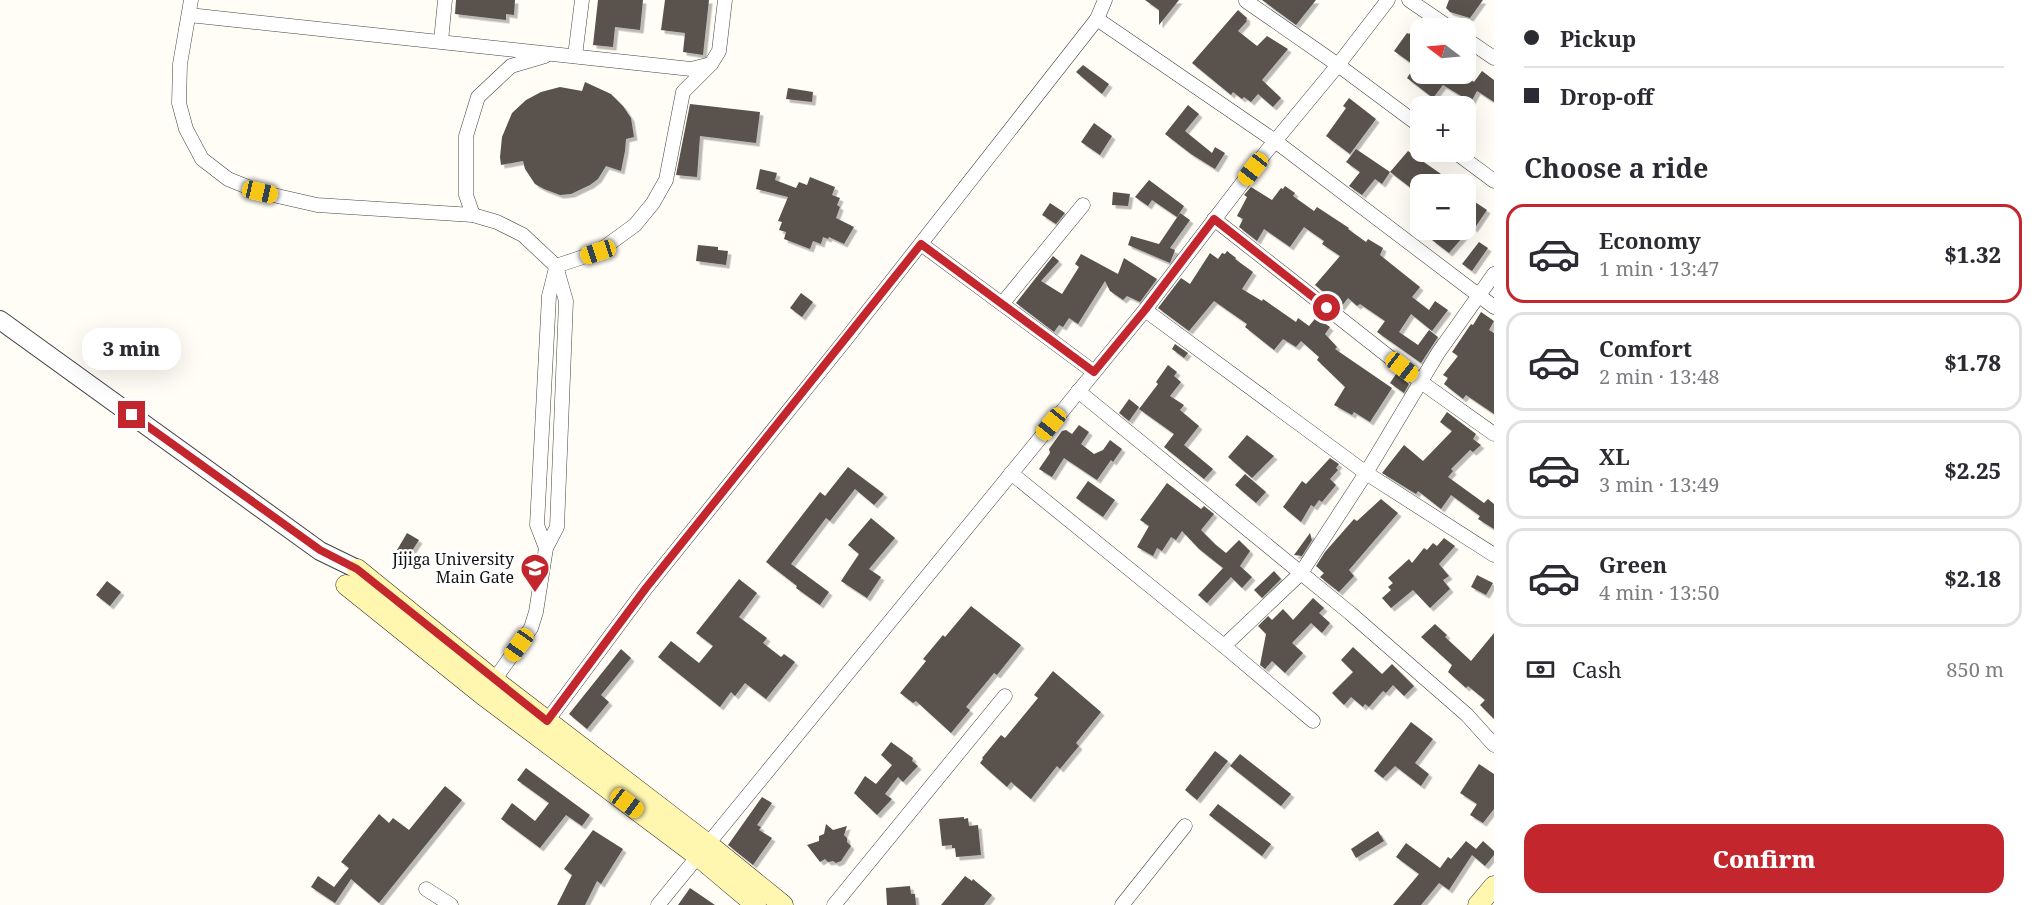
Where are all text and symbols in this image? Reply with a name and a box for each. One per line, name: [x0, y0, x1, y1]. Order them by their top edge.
north arrow: [1410, 18, 1476, 84]
map controls: [1410, 18, 1476, 240]
text: Pickup: [1560, 23, 1636, 53]
text: Drop-off: [1560, 81, 1653, 111]
button: +: [1410, 96, 1476, 162]
car: [1235, 149, 1271, 189]
text: Choose a ride: [1524, 149, 1709, 186]
button: −: [1410, 174, 1476, 240]
car: [240, 179, 280, 205]
text: Economy: [1599, 225, 1701, 255]
icon: car: [1527, 227, 1581, 281]
car: [578, 238, 618, 266]
text: $1.32: [1944, 239, 2001, 269]
text: 1 min · 13:47: [1599, 255, 1719, 282]
route start: [1313, 294, 1340, 321]
callout: 3 min: [82, 328, 182, 370]
text: Comfort: [1599, 333, 1692, 363]
text: 3 min: [103, 335, 160, 362]
icon: car: [1527, 335, 1581, 389]
text: $1.78: [1944, 347, 2001, 377]
car: [1382, 349, 1422, 385]
text: 2 min · 13:48: [1599, 363, 1719, 390]
route end: [118, 401, 145, 428]
car: [1033, 404, 1069, 444]
text: XL: [1599, 441, 1630, 471]
icon: car: [1527, 443, 1581, 497]
text: $2.25: [1944, 455, 2001, 485]
text: 3 min · 13:49: [1599, 471, 1719, 498]
place label: Jijiga University Main Gate: [391, 548, 515, 588]
text: Green: [1599, 549, 1667, 579]
icon: car: [1527, 551, 1581, 605]
school or university icon: Jijiga University Main Gate: [519, 552, 551, 594]
text: $2.18: [1944, 563, 2001, 593]
text: 4 min · 13:50: [1599, 579, 1719, 606]
car: [501, 625, 537, 665]
icon: cash: [1524, 653, 1557, 686]
text: Cash: [1572, 654, 1622, 684]
text: 850 m: [1946, 656, 2004, 683]
car: [607, 785, 647, 821]
button: Confirm: [1524, 824, 2004, 893]

